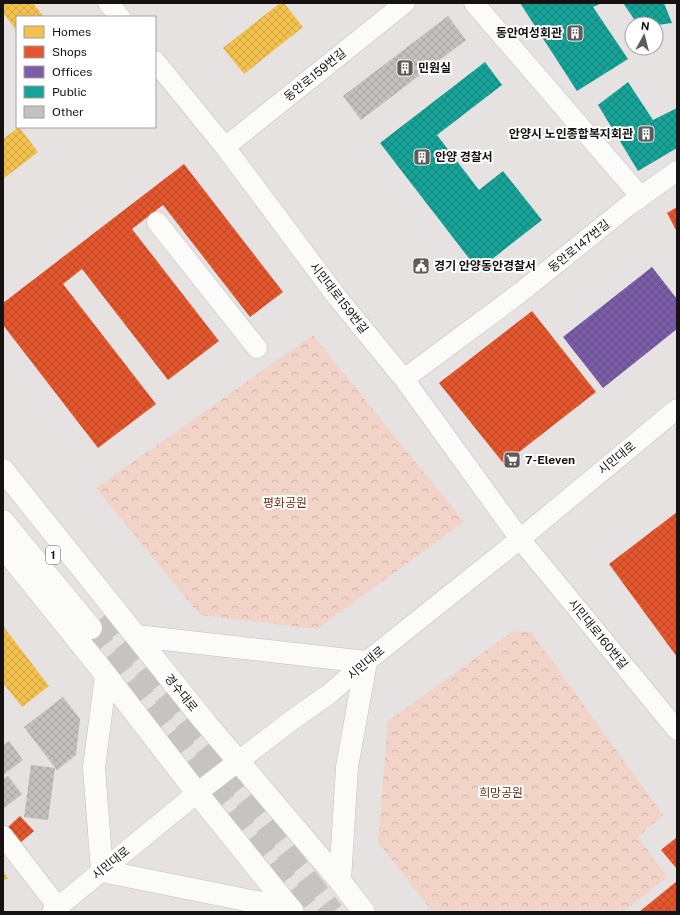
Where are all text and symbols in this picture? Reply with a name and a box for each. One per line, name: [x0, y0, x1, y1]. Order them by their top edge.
legend: [16, 16, 156, 128]
north arrow: [624, 16, 664, 56]
text: N: [640, 20, 650, 33]
building icon: 동안여성회관: [565, 23, 585, 43]
text: Homes: [52, 25, 91, 39]
place label: 동안여성회관: [496, 26, 562, 40]
text: Shops: [52, 45, 87, 59]
street label: 동안로159번길: [281, 46, 349, 104]
building icon: 민원실: [395, 58, 415, 78]
place label: 민원실: [418, 61, 451, 75]
text: Offices: [52, 65, 92, 79]
text: Public: [52, 85, 87, 99]
text: Other: [52, 105, 84, 119]
building icon: 안양시 노인종합복지회관: [636, 124, 656, 144]
place label: 안양시 노인종합복지회관: [509, 127, 633, 141]
building icon: 안양 경찰서: [412, 147, 432, 167]
place label: 안양 경찰서: [435, 150, 493, 164]
street label: 동안로147번길: [546, 217, 612, 275]
public building icon: 경기 안양동안경찰서: [411, 256, 431, 276]
place label: 경기 안양동안경찰서: [434, 259, 536, 273]
street label: 시민대로159번길: [307, 260, 371, 336]
street label: 시민대로: [595, 439, 639, 477]
supermarket icon: 7-Eleven: [502, 450, 522, 470]
place label: 7-Eleven: [525, 453, 575, 467]
park label: 평화공원: [263, 496, 307, 510]
road number: 1: [46, 546, 60, 564]
street label: 시민대로160번길: [566, 596, 630, 672]
street label: 시민대로: [345, 643, 387, 683]
street label: 경수대로: [162, 671, 200, 715]
park label: 희망공원: [479, 786, 523, 800]
street label: 시민대로: [89, 844, 133, 882]

